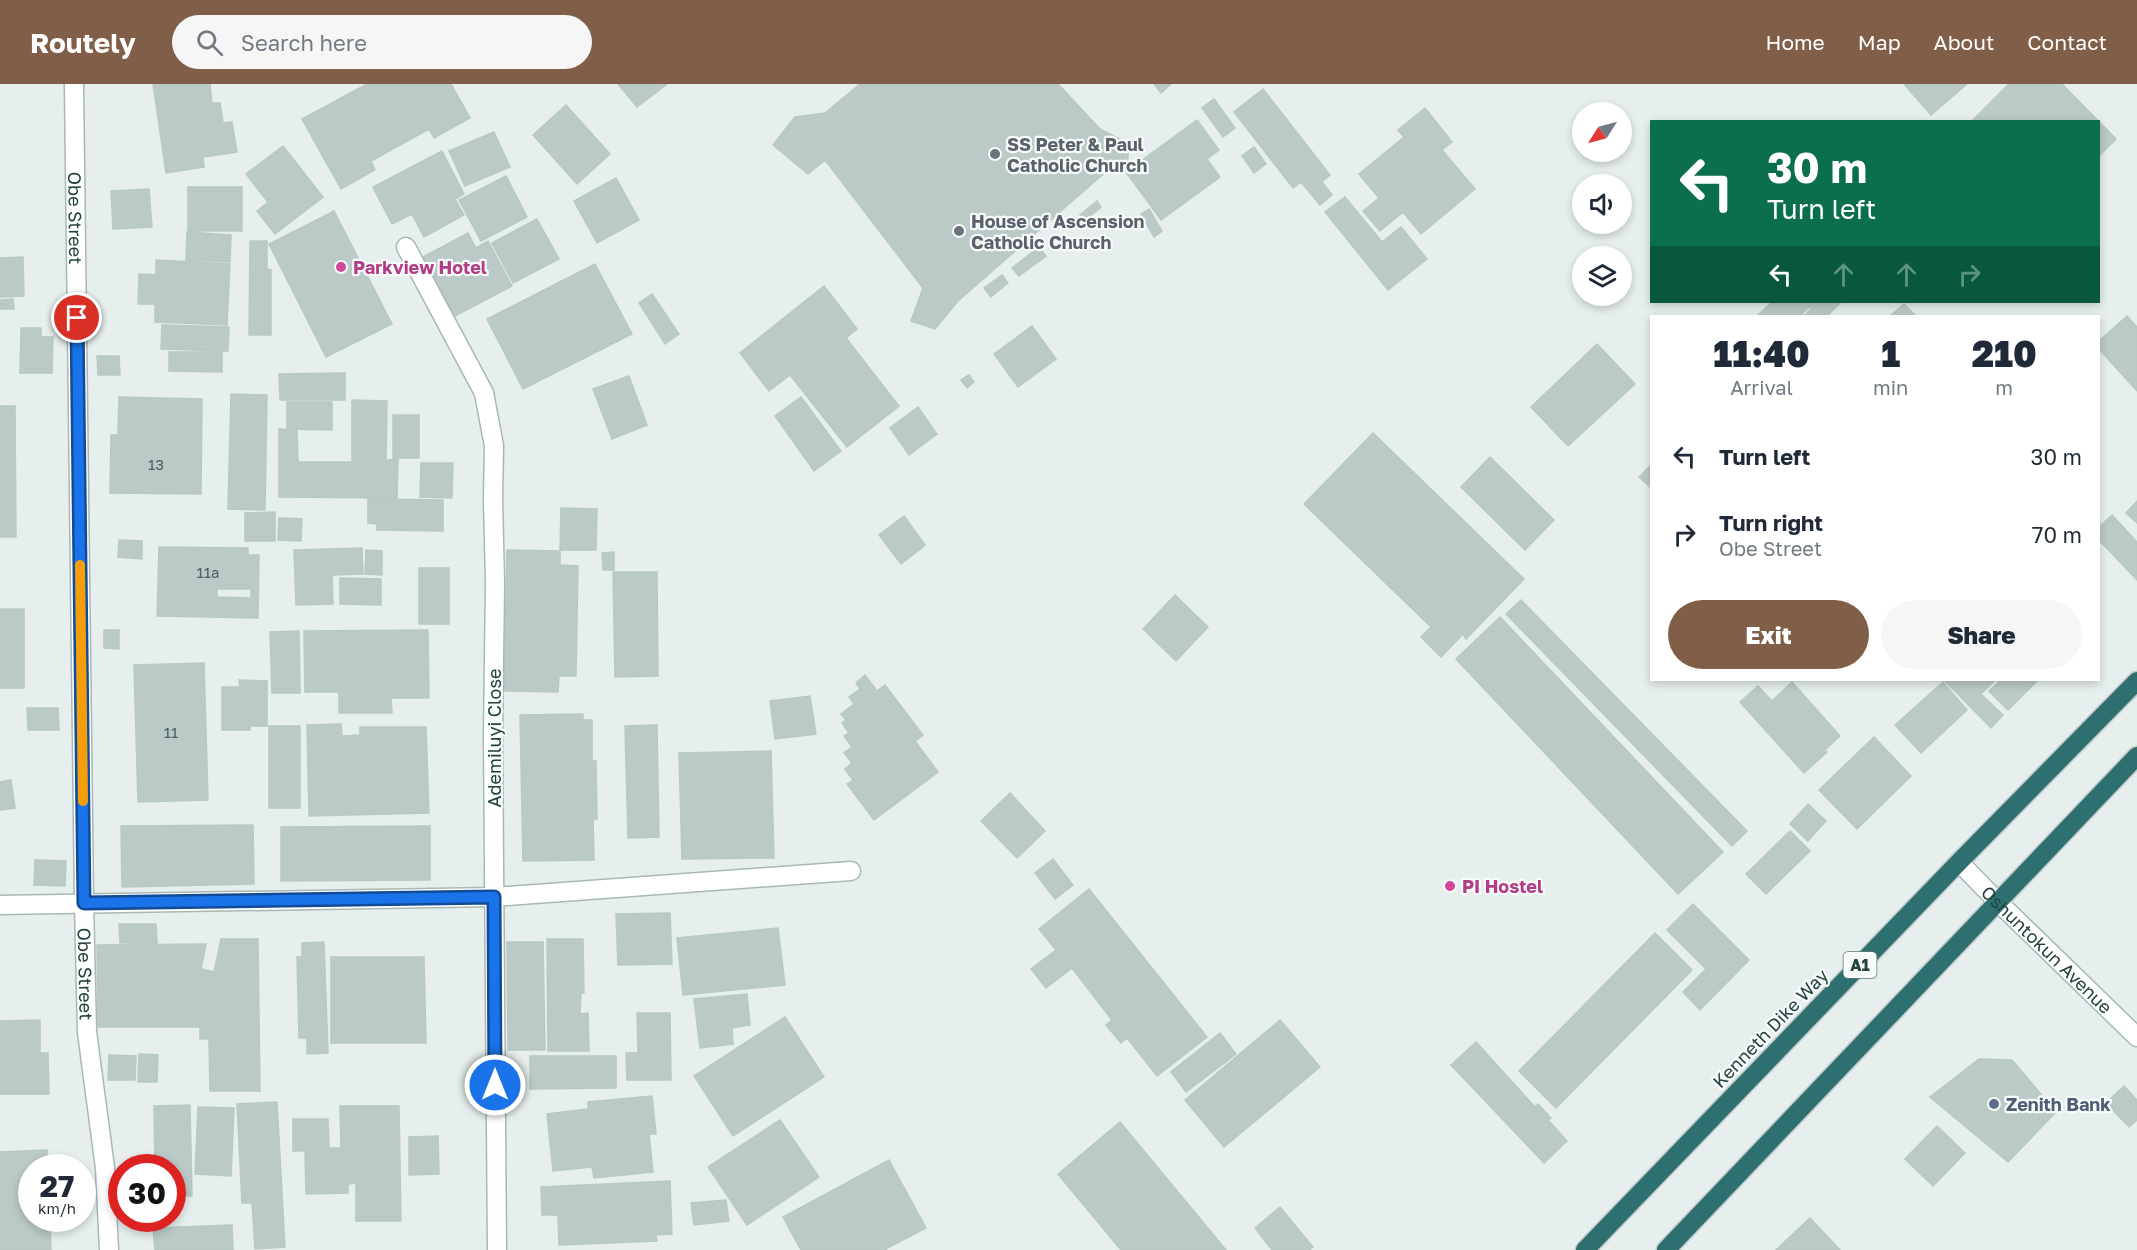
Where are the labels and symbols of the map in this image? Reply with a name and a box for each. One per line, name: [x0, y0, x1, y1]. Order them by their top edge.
north arrow: [1572, 102, 1632, 162]
place label: SS Peter & Paul Catholic Church: [1007, 133, 1147, 176]
marker: SS Peter & Paul Catholic Church: [988, 147, 1002, 161]
street label: Obe Street: [64, 172, 87, 264]
place label: House of Ascension Catholic Church: [971, 210, 1145, 253]
marker: House of Ascension Catholic Church: [952, 224, 966, 238]
place label: Parkview Hotel: [353, 256, 487, 278]
marker: Parkview Hotel: [334, 260, 348, 274]
pin: [51, 292, 102, 343]
house number: 13: [148, 455, 164, 473]
house number: 11a: [196, 563, 220, 581]
street label: Ademiluyi Close: [483, 669, 505, 807]
house number: 11: [164, 723, 178, 741]
place label: PI Hostel: [1462, 875, 1543, 897]
marker: PI Hostel: [1443, 879, 1457, 893]
street label: Oshuntokun Avenue: [1977, 881, 2117, 1018]
street label: Obe Street: [74, 927, 98, 1021]
road number: A1: [1844, 952, 1876, 978]
street label: Kenneth Dike Way: [1708, 964, 1832, 1092]
position arrow: [463, 1053, 527, 1117]
place label: Zenith Bank: [2006, 1093, 2111, 1115]
marker: Zenith Bank: [1987, 1097, 2001, 1111]
speed limit sign: 30: [108, 1154, 186, 1232]

